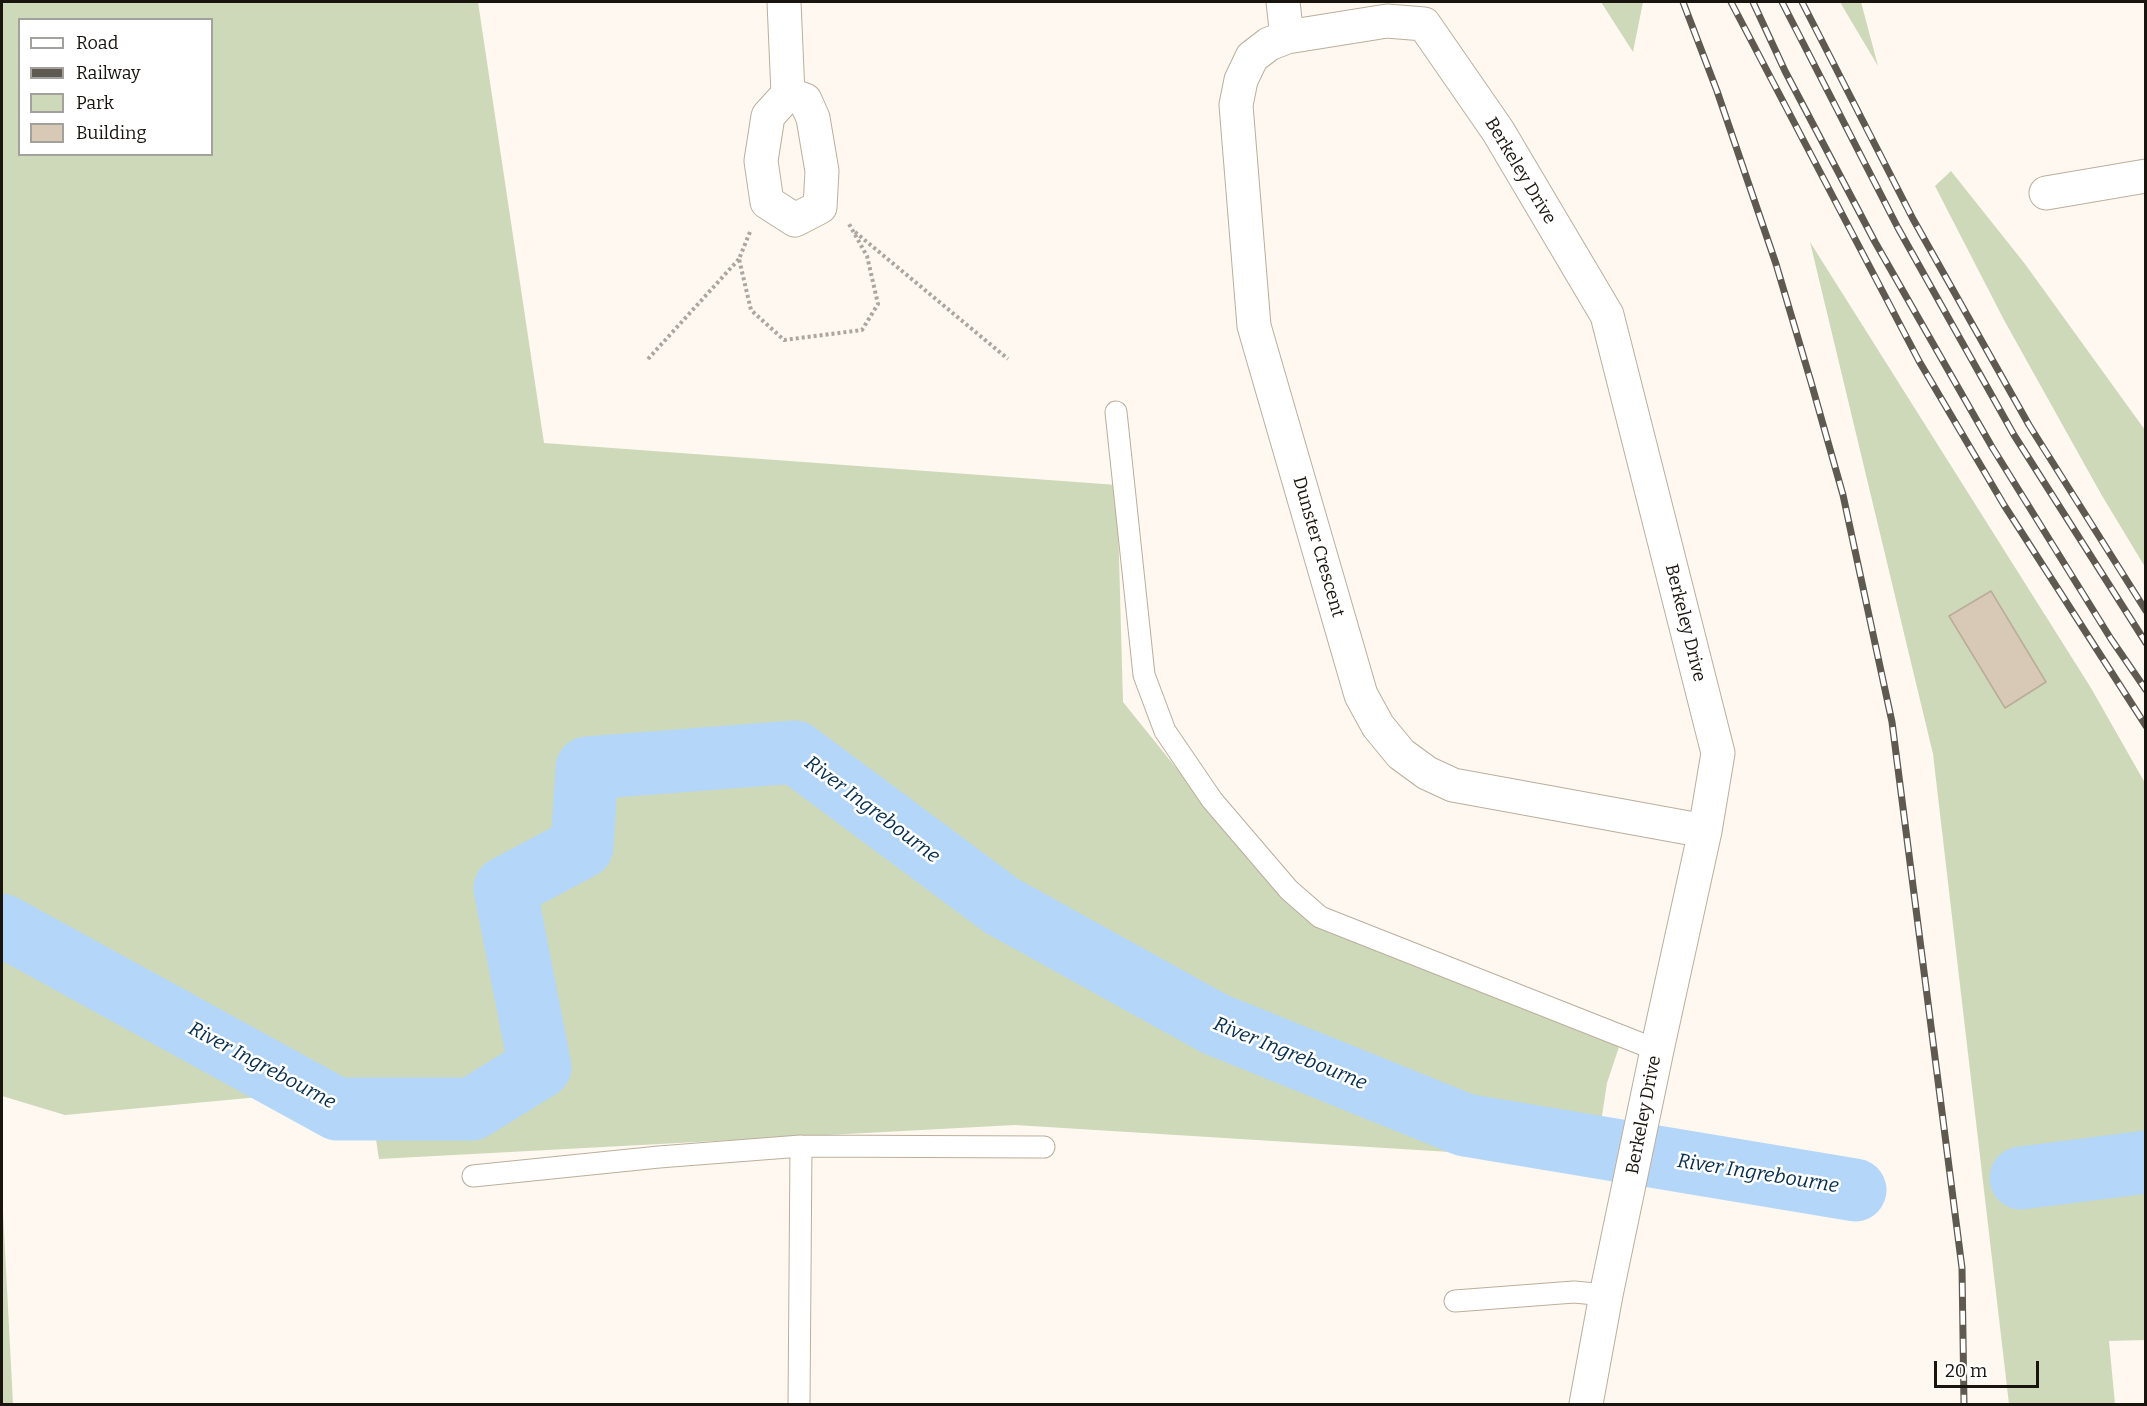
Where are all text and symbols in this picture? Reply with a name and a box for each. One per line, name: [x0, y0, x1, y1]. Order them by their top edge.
legend: [18, 18, 213, 156]
text: Road: [76, 32, 118, 54]
text: Railway: [76, 62, 140, 84]
text: Park: [76, 92, 114, 114]
street label: Berkeley Drive: [1480, 114, 1560, 228]
text: Building: [76, 122, 147, 144]
street label: Dunster Crescent: [1288, 474, 1348, 620]
street label: Berkeley Drive: [1660, 562, 1710, 684]
water label: River Ingrebourne: [800, 751, 944, 869]
water label: River Ingrebourne: [1210, 1012, 1370, 1096]
water label: River Ingrebourne: [184, 1017, 340, 1115]
street label: Berkeley Drive: [1622, 1054, 1666, 1176]
water label: River Ingrebourne: [1676, 1149, 1840, 1199]
scale bar: [1937, 1349, 2042, 1387]
text: 20 m: [1945, 1360, 1987, 1382]

